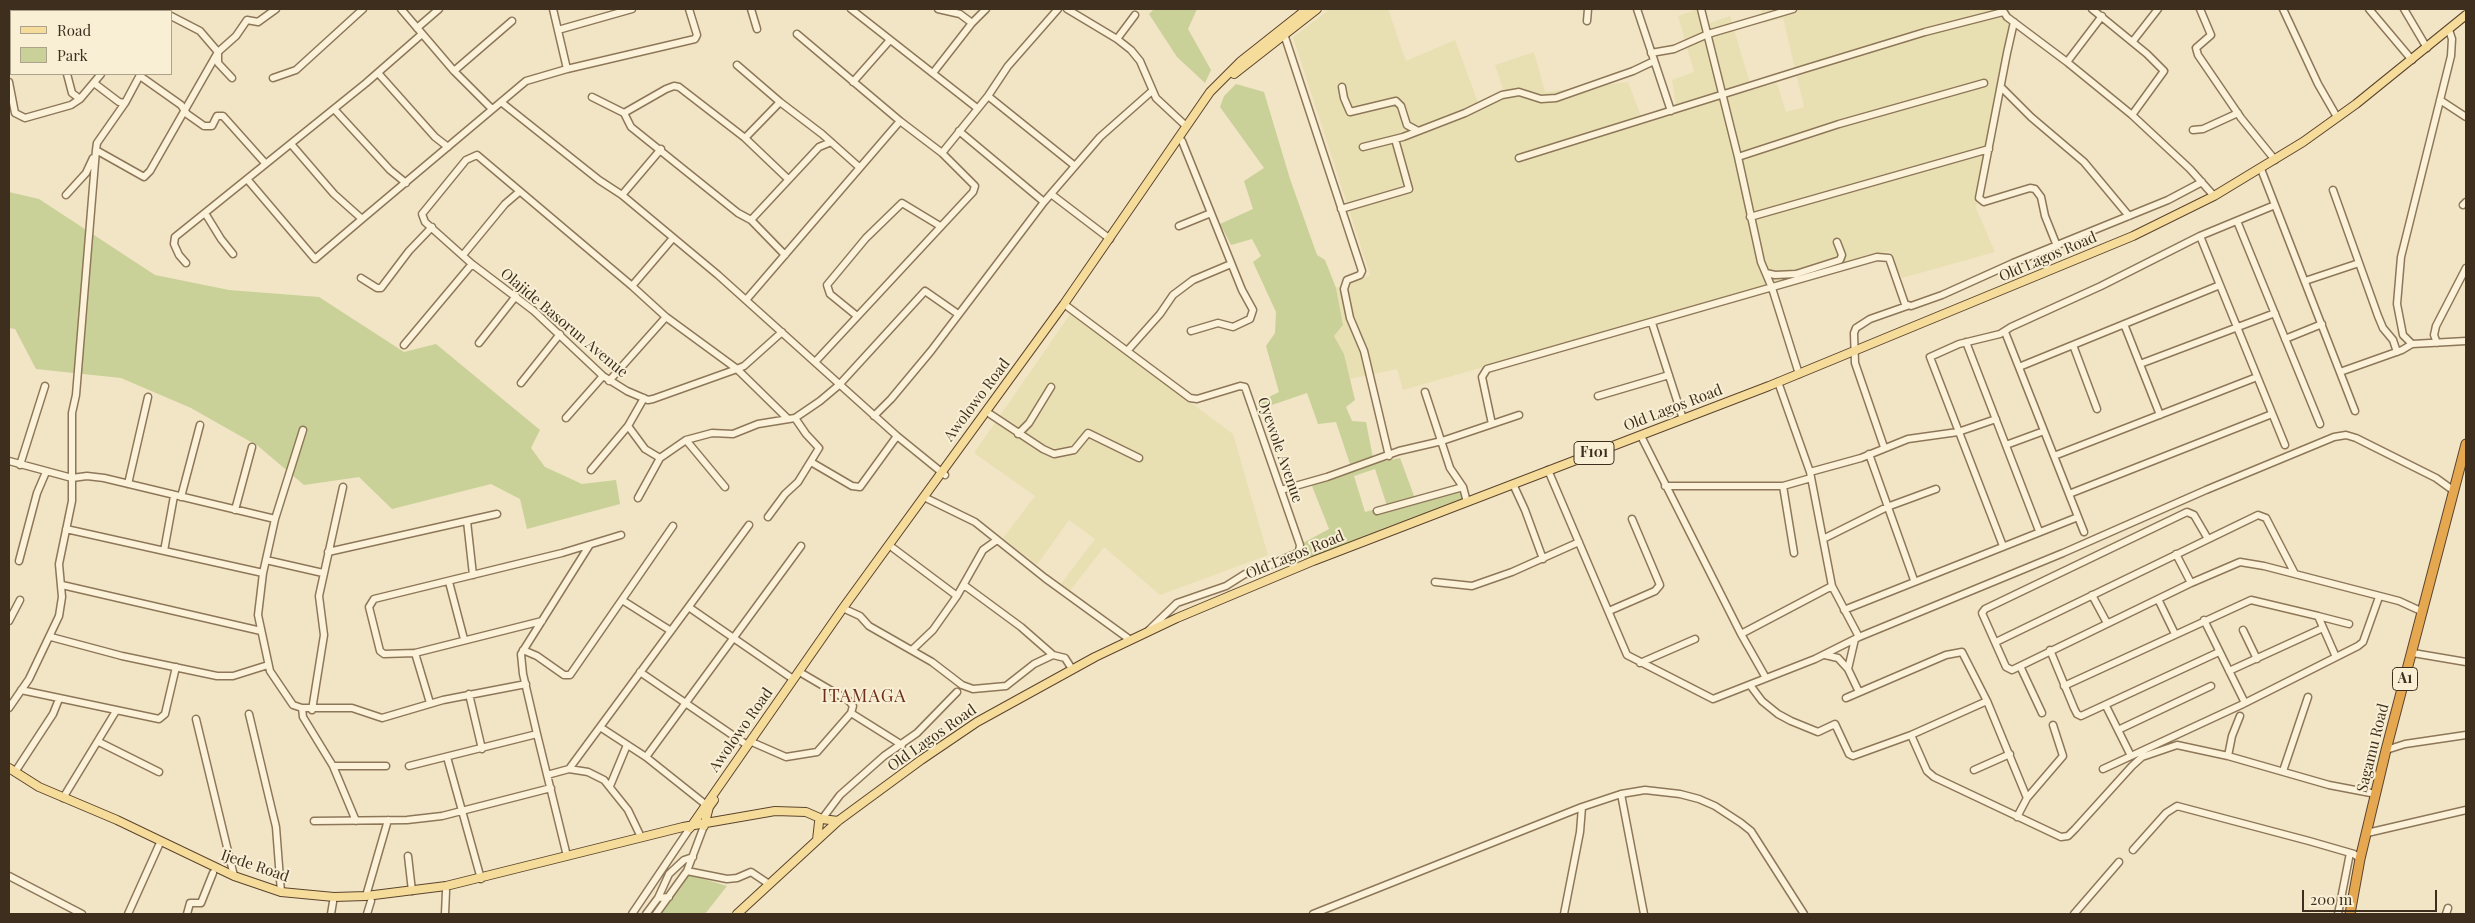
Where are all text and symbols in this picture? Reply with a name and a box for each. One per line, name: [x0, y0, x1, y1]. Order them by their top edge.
legend: [10, 10, 172, 75]
text: Road: [57, 20, 91, 40]
text: Park: [57, 45, 88, 65]
street label: Old Lagos Road: [1996, 228, 2100, 286]
street label: Olajide Basorun Avenue: [497, 265, 631, 381]
street label: Awolowo Road: [940, 355, 1014, 445]
street label: Old Lagos Road: [1621, 381, 1725, 435]
street label: Oyewole Avenue: [1253, 395, 1307, 505]
road number: F101: [1574, 442, 1614, 464]
street label: Old Lagos Road: [1243, 527, 1347, 583]
road number: A1: [2392, 668, 2418, 691]
street label: Awolowo Road: [705, 684, 777, 776]
district label: ITAMAGA: [821, 685, 907, 707]
street label: Old Lagos Road: [884, 701, 980, 775]
street label: Sagamu Road: [2353, 702, 2393, 794]
street label: Ijede Road: [219, 846, 291, 886]
scale bar: [2305, 880, 2440, 912]
text: 200 m: [2310, 889, 2352, 909]

